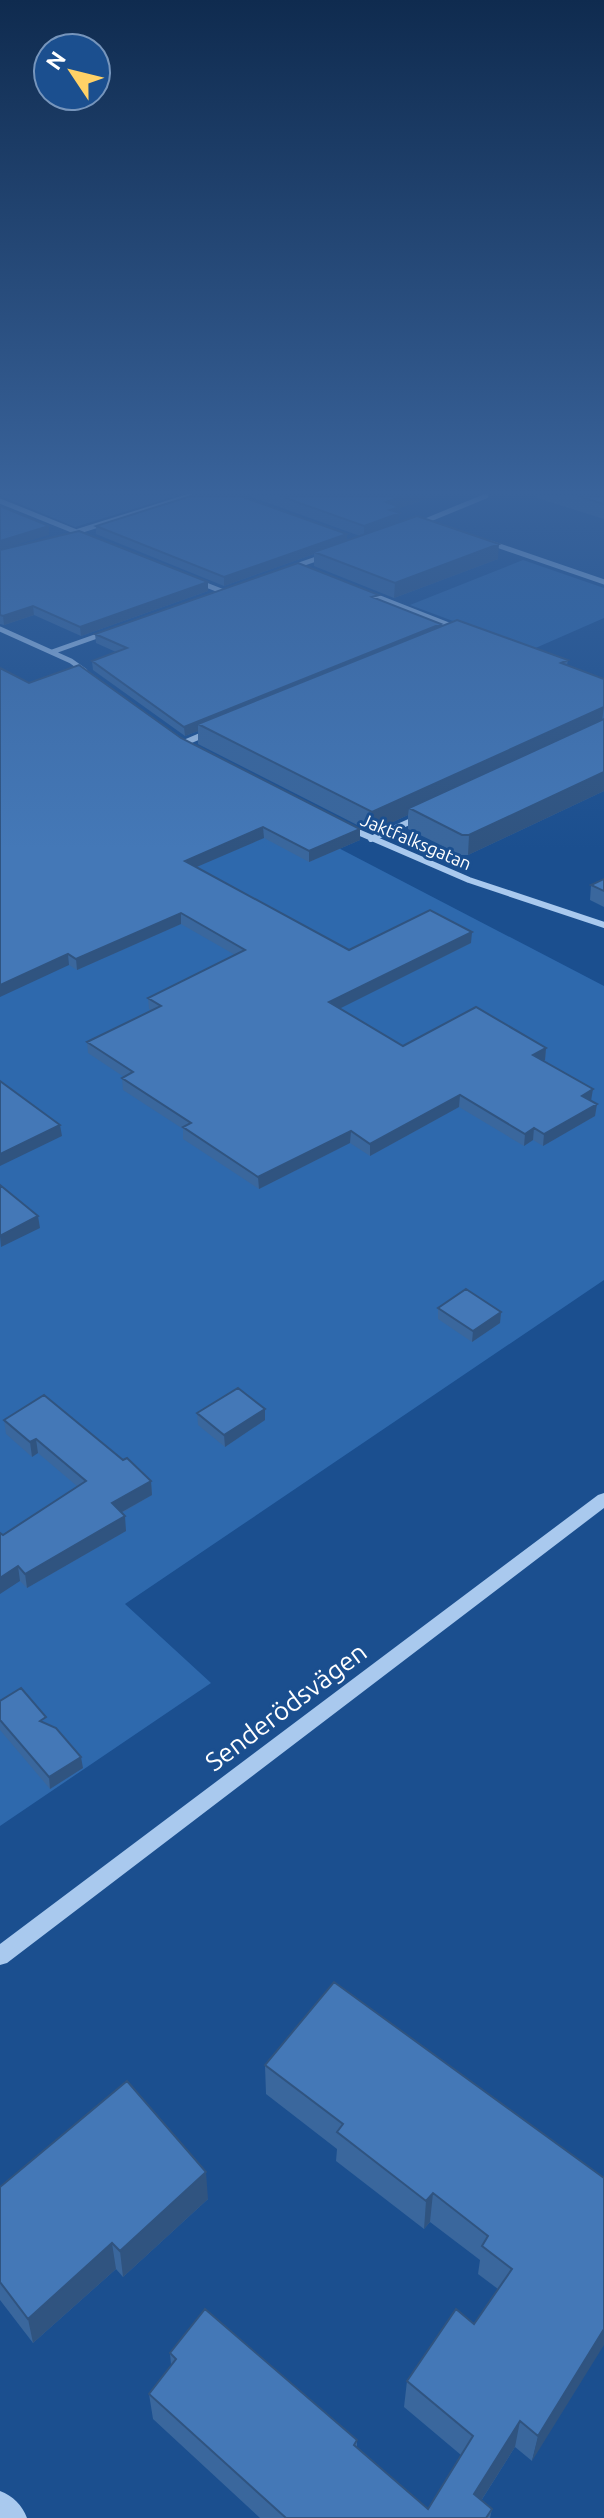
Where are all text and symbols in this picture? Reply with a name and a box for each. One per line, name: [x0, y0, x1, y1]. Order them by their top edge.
north arrow: [32, 32, 112, 112]
text: N: [40, 46, 70, 74]
street label: Jaktfalksgatan: [358, 809, 475, 873]
street label: Senderödsvägen: [199, 1637, 372, 1777]

